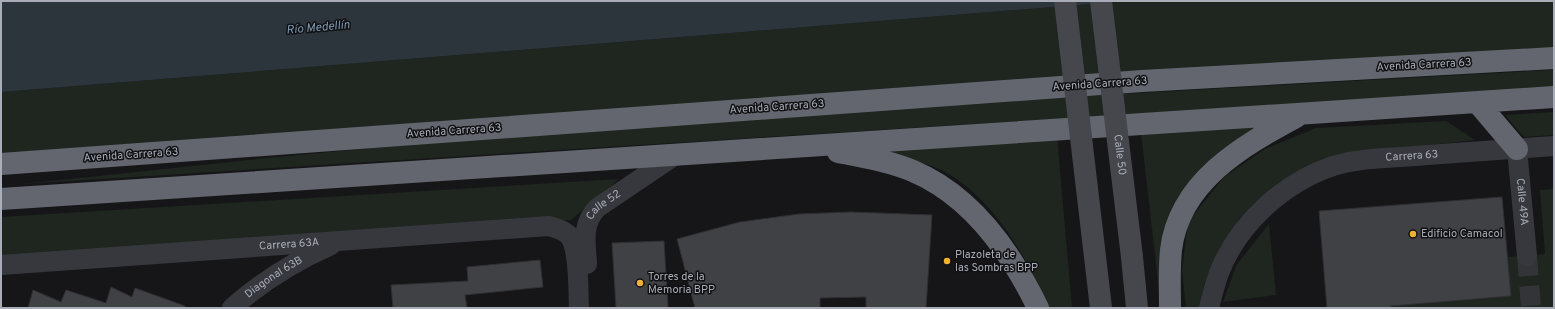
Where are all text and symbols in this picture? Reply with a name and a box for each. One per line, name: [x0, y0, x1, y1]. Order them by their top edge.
water label: Río Medellín: [286, 17, 351, 39]
street label: Avenida Carrera 63: [1376, 56, 1472, 74]
street label: Avenida Carrera 63: [1052, 74, 1148, 94]
street label: Avenida Carrera 63: [729, 97, 825, 117]
street label: Avenida Carrera 63: [406, 121, 502, 141]
street label: Calle 50: [1110, 134, 1129, 176]
street label: Avenida Carrera 63: [83, 145, 179, 165]
street label: Carrera 63: [1385, 147, 1439, 165]
street label: Calle 49A: [1513, 177, 1531, 226]
street label: Calle 52: [583, 187, 624, 222]
place label: Edificio Camacol: [1421, 227, 1503, 241]
marker: Edificio Camacol: [1408, 229, 1418, 239]
street label: Carrera 63A: [259, 235, 320, 254]
place label: Plazoleta de las Sombras BPP: [955, 248, 1038, 275]
street label: Diagonal 63B: [242, 253, 305, 301]
marker: Plazoleta de las Sombras BPP: [942, 256, 952, 266]
place label: Torres de la Memoria BPP: [648, 270, 715, 297]
marker: Torres de la Memoria BPP: [635, 278, 645, 288]

